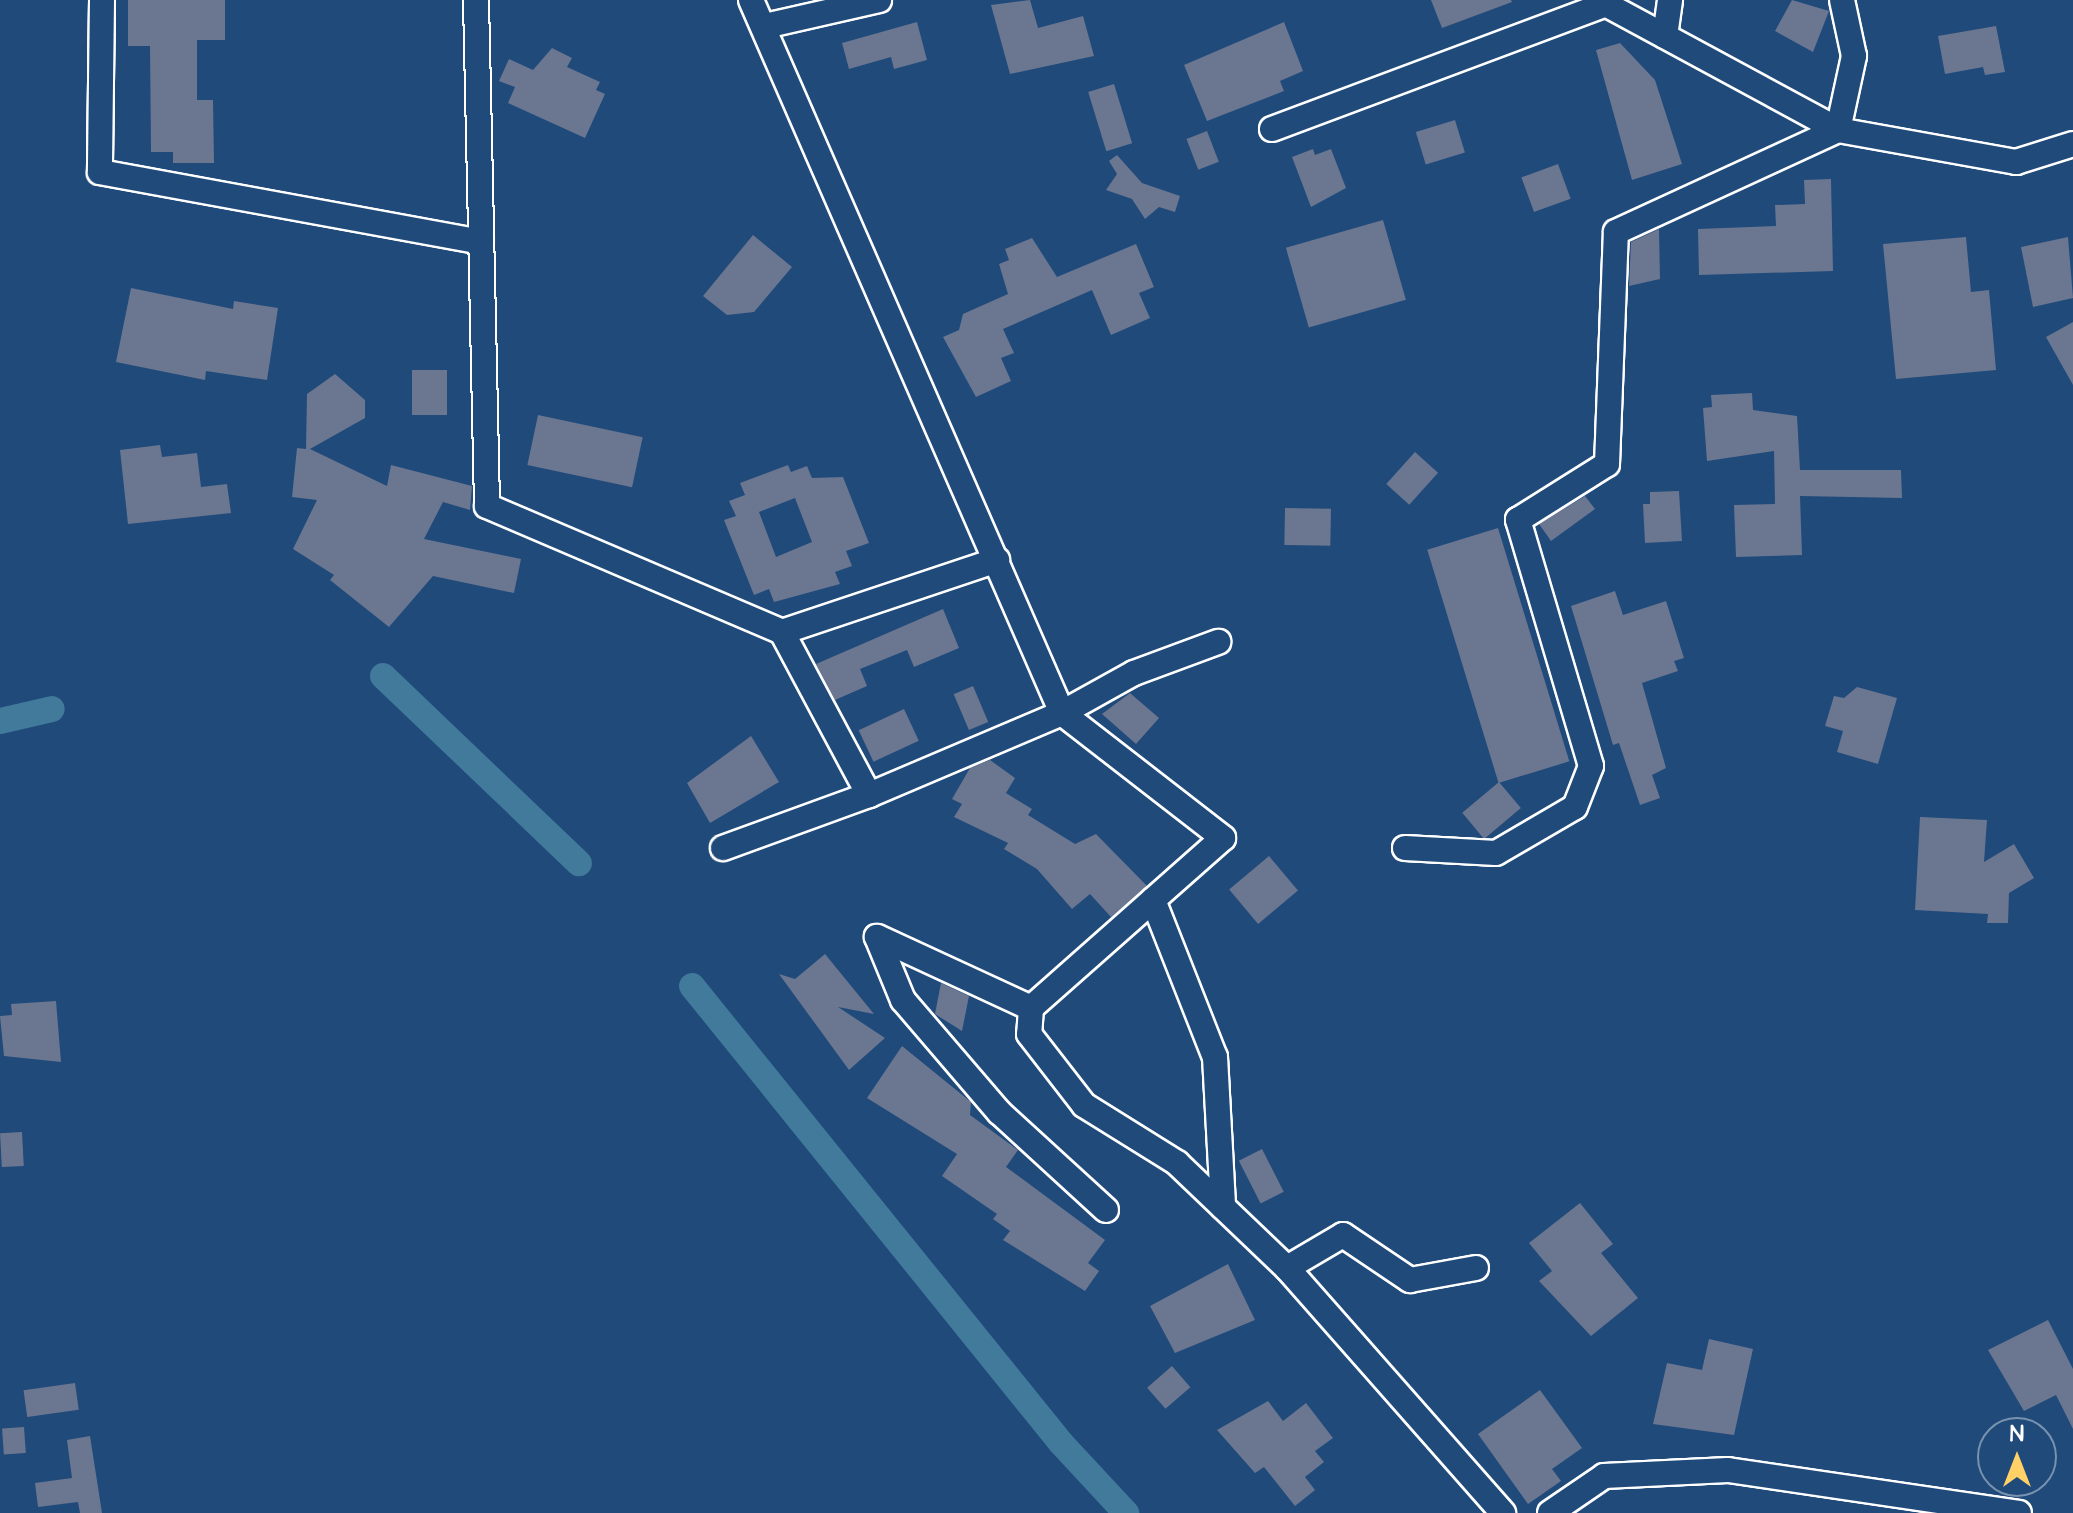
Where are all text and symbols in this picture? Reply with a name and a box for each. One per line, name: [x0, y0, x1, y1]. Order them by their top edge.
north arrow: [1977, 1417, 2057, 1497]
text: N: [2010, 1419, 2024, 1450]

